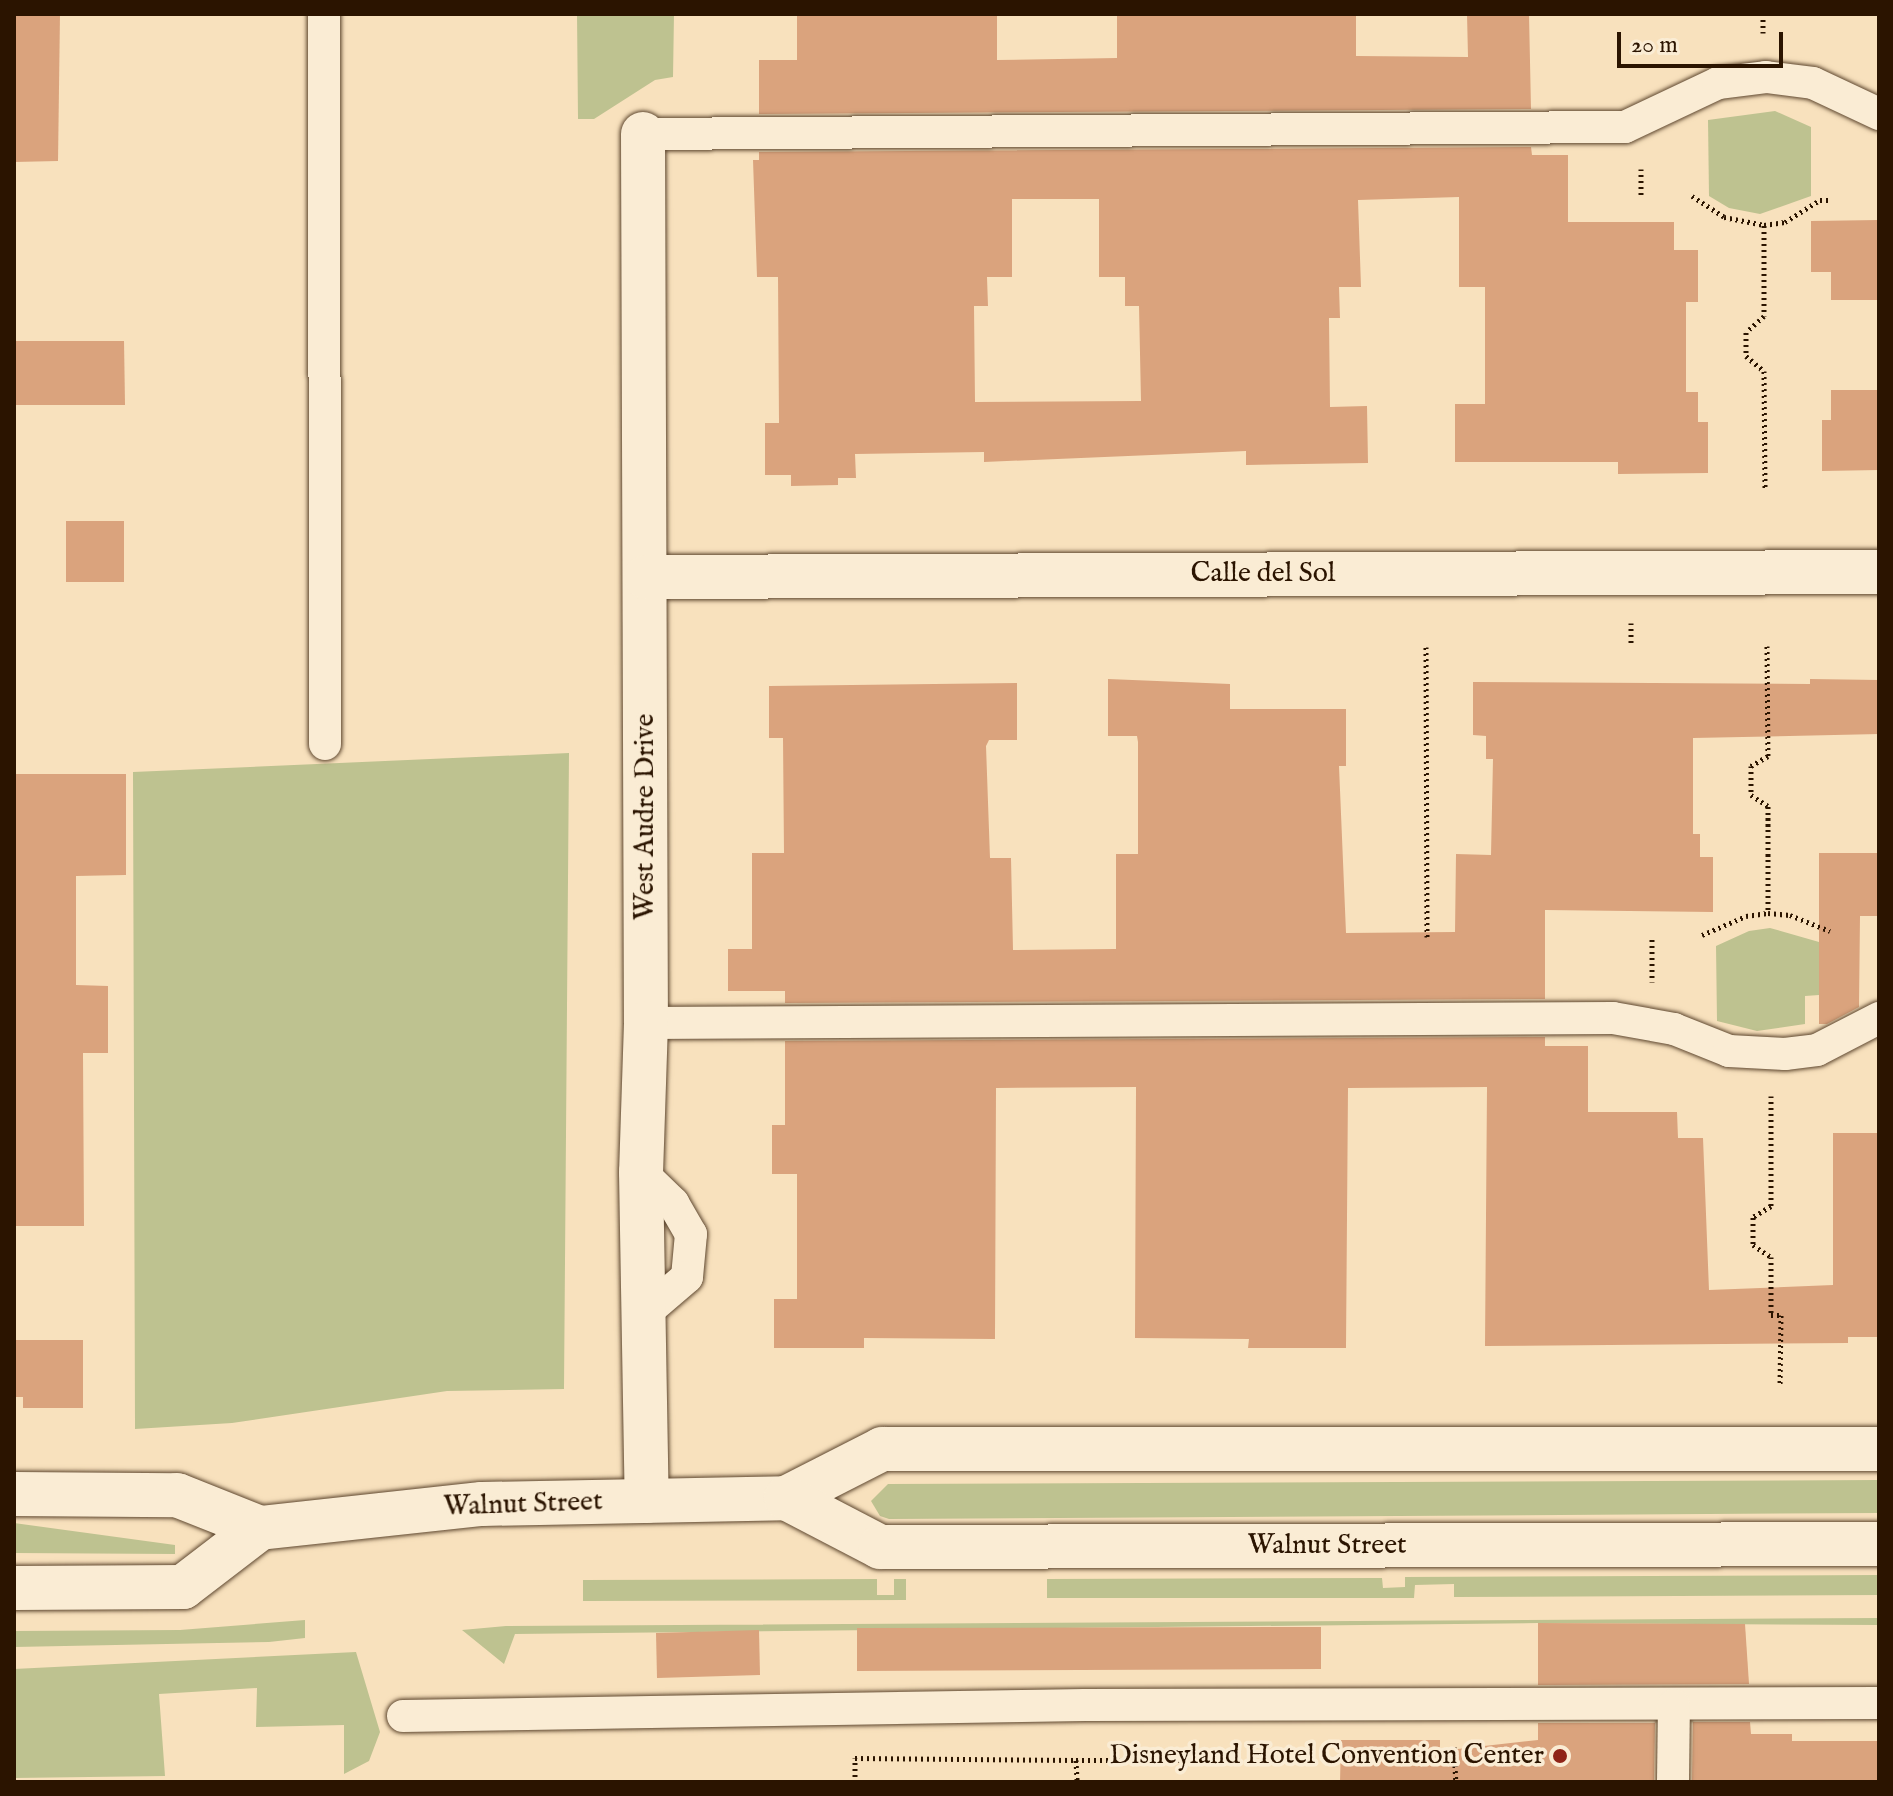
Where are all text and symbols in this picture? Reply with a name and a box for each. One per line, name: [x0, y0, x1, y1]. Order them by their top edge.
scale bar: [1621, 16, 1787, 66]
text: 20 m: [1631, 30, 1678, 61]
street label: Calle del Sol: [1191, 557, 1335, 591]
street label: West Audre Drive: [629, 714, 663, 920]
street label: Walnut Street: [443, 1485, 603, 1525]
street label: Walnut Street: [1247, 1529, 1407, 1563]
place label: Disneyland Hotel Convention Center: [1109, 1739, 1544, 1773]
marker: Disneyland Hotel Convention Center: [1551, 1747, 1569, 1765]

